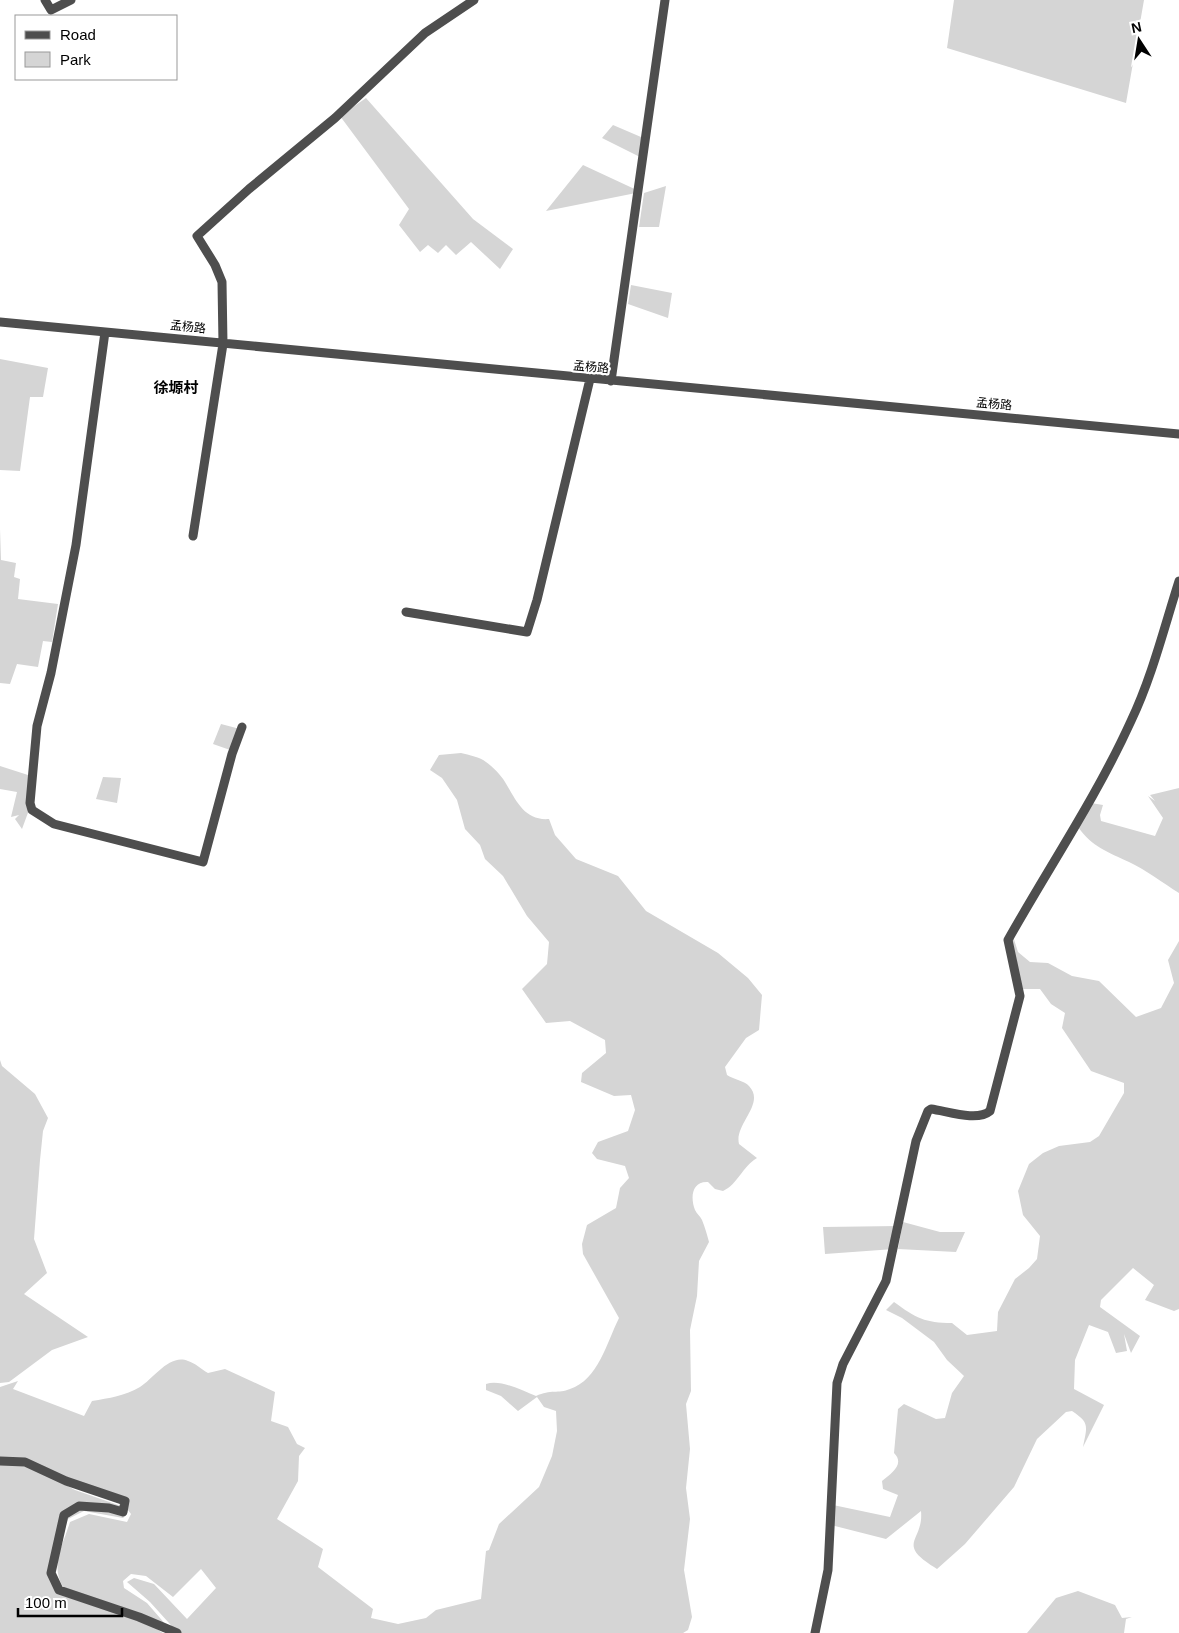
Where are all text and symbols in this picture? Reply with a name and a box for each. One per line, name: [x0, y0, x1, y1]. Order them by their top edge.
legend: [15, 15, 178, 80]
north arrow: [1114, 15, 1164, 65]
text: N: [1130, 18, 1143, 36]
text: Road: [60, 26, 96, 43]
text: Park: [60, 51, 91, 68]
street label: 孟杨路: [169, 318, 207, 336]
street label: 孟杨路: [572, 358, 610, 376]
district label: 徐塬村: [153, 379, 199, 396]
street label: 孟杨路: [975, 395, 1013, 413]
scale bar: [18, 1586, 121, 1618]
text: 100 m: [25, 1594, 67, 1611]

